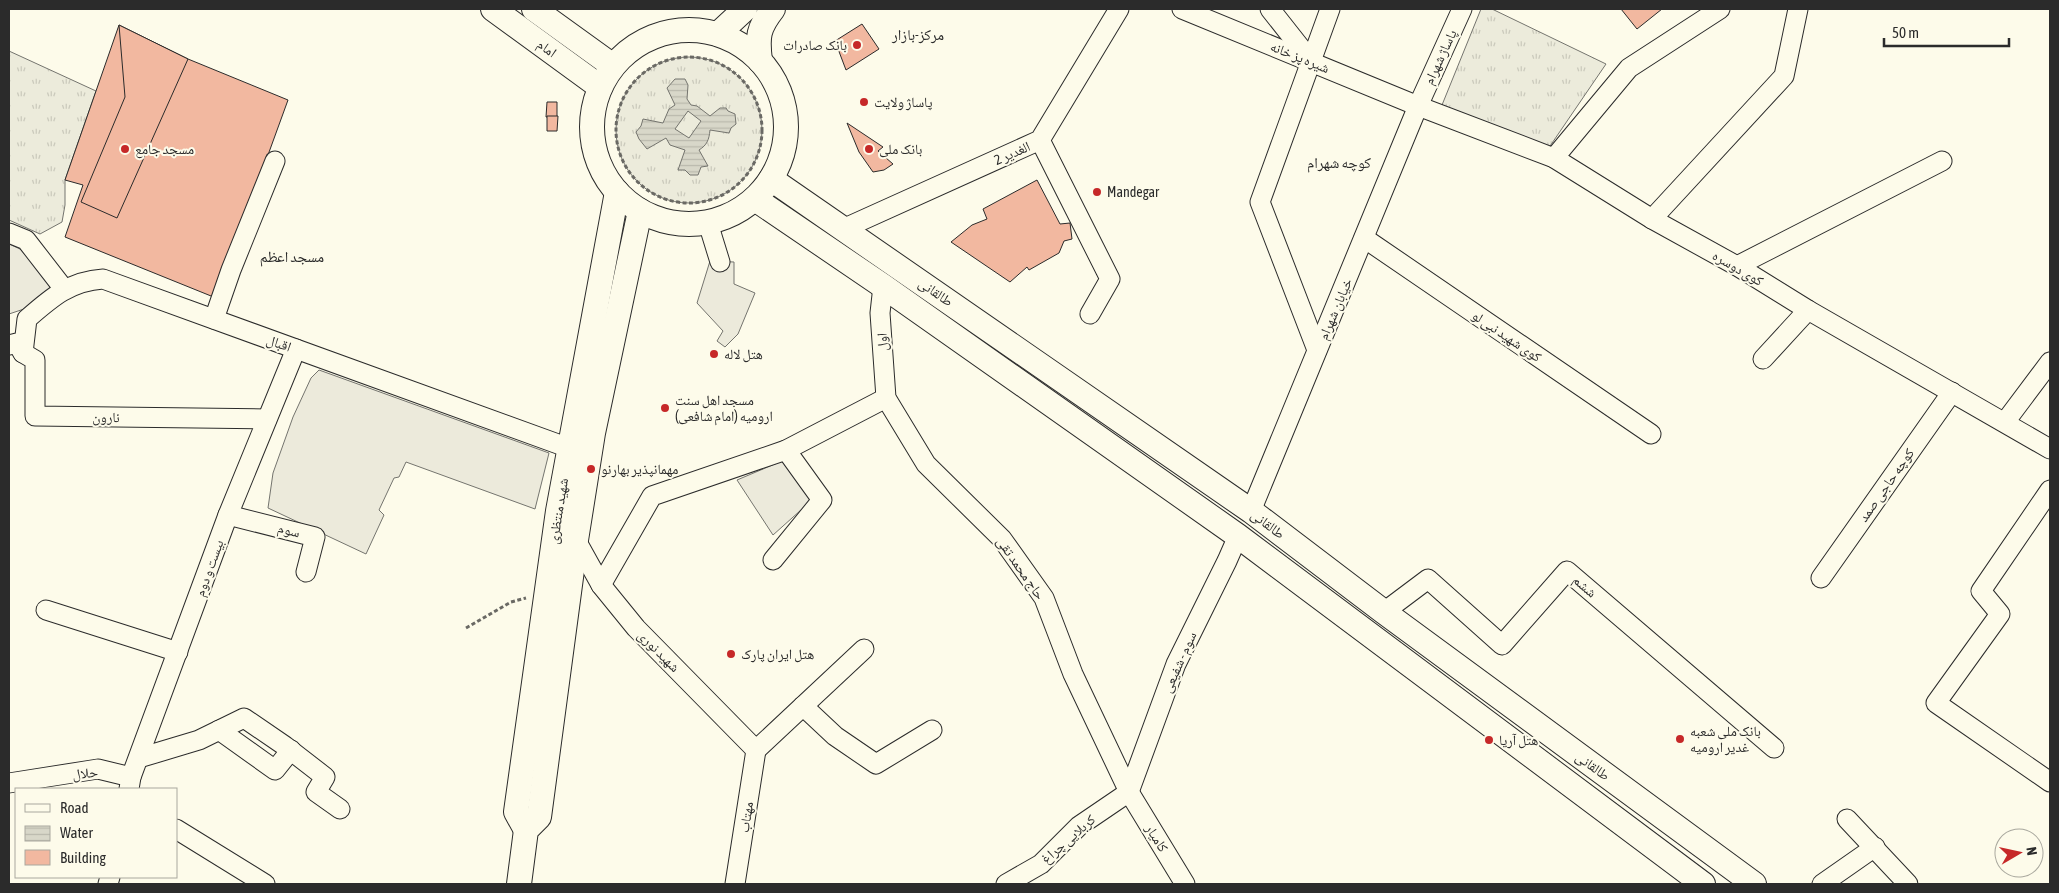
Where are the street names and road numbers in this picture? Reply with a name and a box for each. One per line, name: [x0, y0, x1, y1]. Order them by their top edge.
street label: پاساژ شهرام: [1420, 27, 1462, 88]
street label: امام: [533, 36, 560, 62]
street label: شیره پز خانه: [1268, 38, 1332, 77]
street label: 2 الغدیر: [992, 138, 1033, 169]
street label: کوی دوسره: [1709, 247, 1766, 290]
street label: طالقانی: [915, 274, 956, 310]
street label: خیابان شهرام: [1315, 276, 1357, 343]
street label: کوی شهید نبی لو: [1469, 307, 1545, 366]
street label: اقبال: [264, 331, 294, 356]
street label: اول: [874, 332, 891, 352]
street label: نارون: [92, 409, 120, 426]
street label: کوچه حاجی صمد: [1855, 445, 1918, 525]
street label: شهید منتظری: [545, 477, 572, 545]
street label: طالقانی: [1247, 506, 1288, 543]
street label: سوم: [275, 519, 302, 543]
street label: حاج محمد تقی: [992, 533, 1049, 604]
street label: بیست و دوم: [191, 537, 229, 599]
street label: ششم: [1569, 571, 1600, 602]
street label: شهید نوری: [634, 627, 683, 676]
street label: سوم - شفیعی: [1158, 629, 1201, 696]
street label: طالقانی: [1572, 748, 1613, 785]
street label: حلال: [71, 764, 99, 783]
street label: مهتاب: [736, 800, 757, 834]
street label: کربلایی چراغ: [1038, 811, 1100, 868]
street label: کامیار: [1141, 820, 1172, 856]

